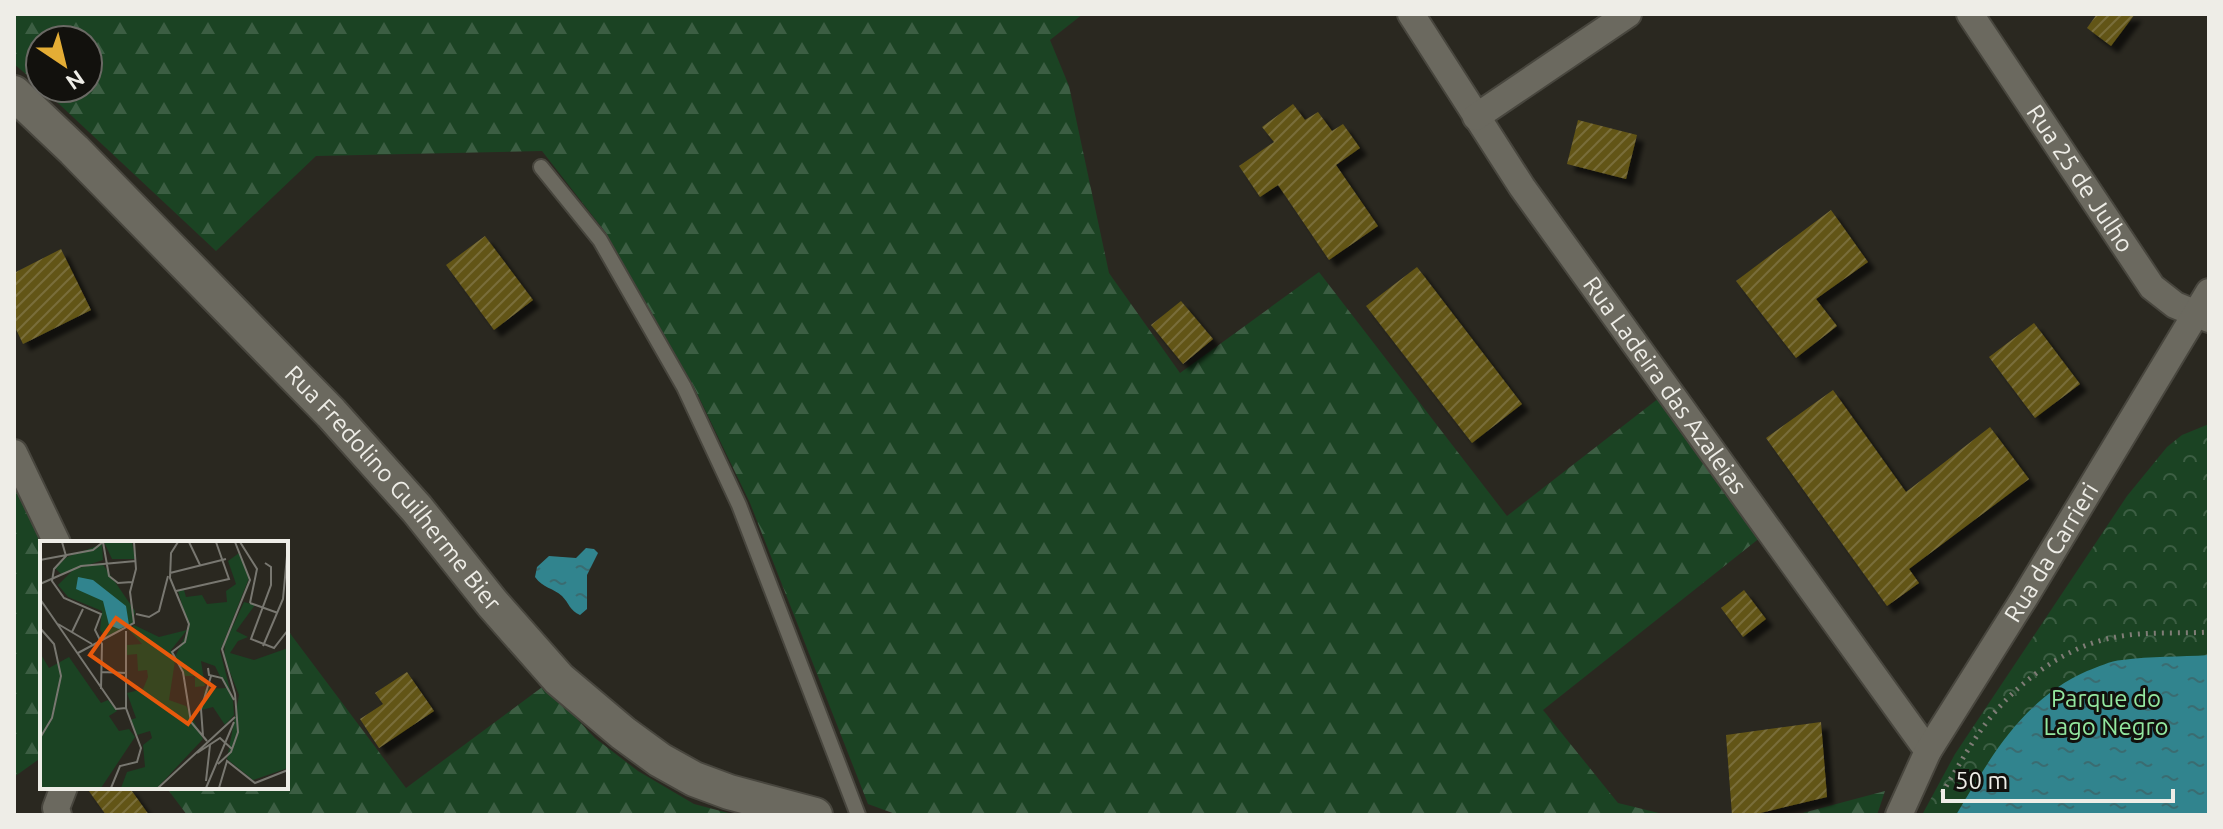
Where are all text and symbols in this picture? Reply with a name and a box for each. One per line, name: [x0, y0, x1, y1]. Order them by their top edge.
north arrow: [24, 24, 104, 104]
text: N: [62, 66, 90, 96]
street label: Rua 25 de Julho: [2021, 100, 2139, 257]
street label: Rua Ladeira das Azaleias: [1578, 271, 1752, 499]
street label: Rua Fredolino Guilherme Bier: [280, 360, 507, 616]
street label: Rua da Carrieri: [1999, 478, 2104, 627]
inset map: [40, 541, 288, 789]
park label: Parque do Lago Negro: [2043, 685, 2169, 740]
scale bar: [1943, 753, 2173, 803]
text: 50 m: [1955, 767, 2008, 794]

